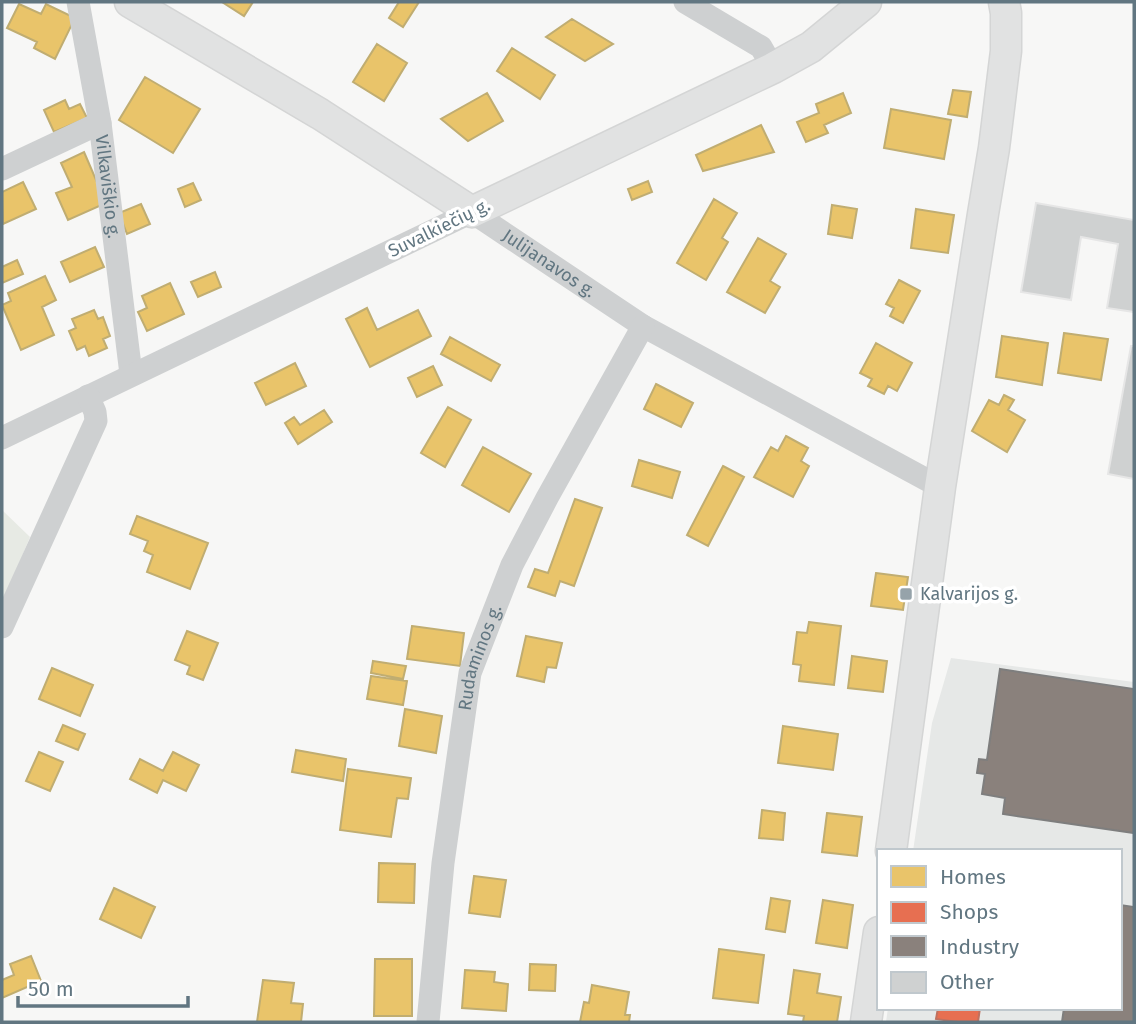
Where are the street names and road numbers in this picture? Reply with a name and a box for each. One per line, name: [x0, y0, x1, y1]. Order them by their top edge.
street label: Vilkaviškio g.: [91, 133, 125, 240]
street label: Suvalkiečių g.: [385, 194, 493, 262]
street label: Julijanavos g.: [498, 224, 600, 302]
street label: Rudaminos g.: [454, 601, 507, 712]

